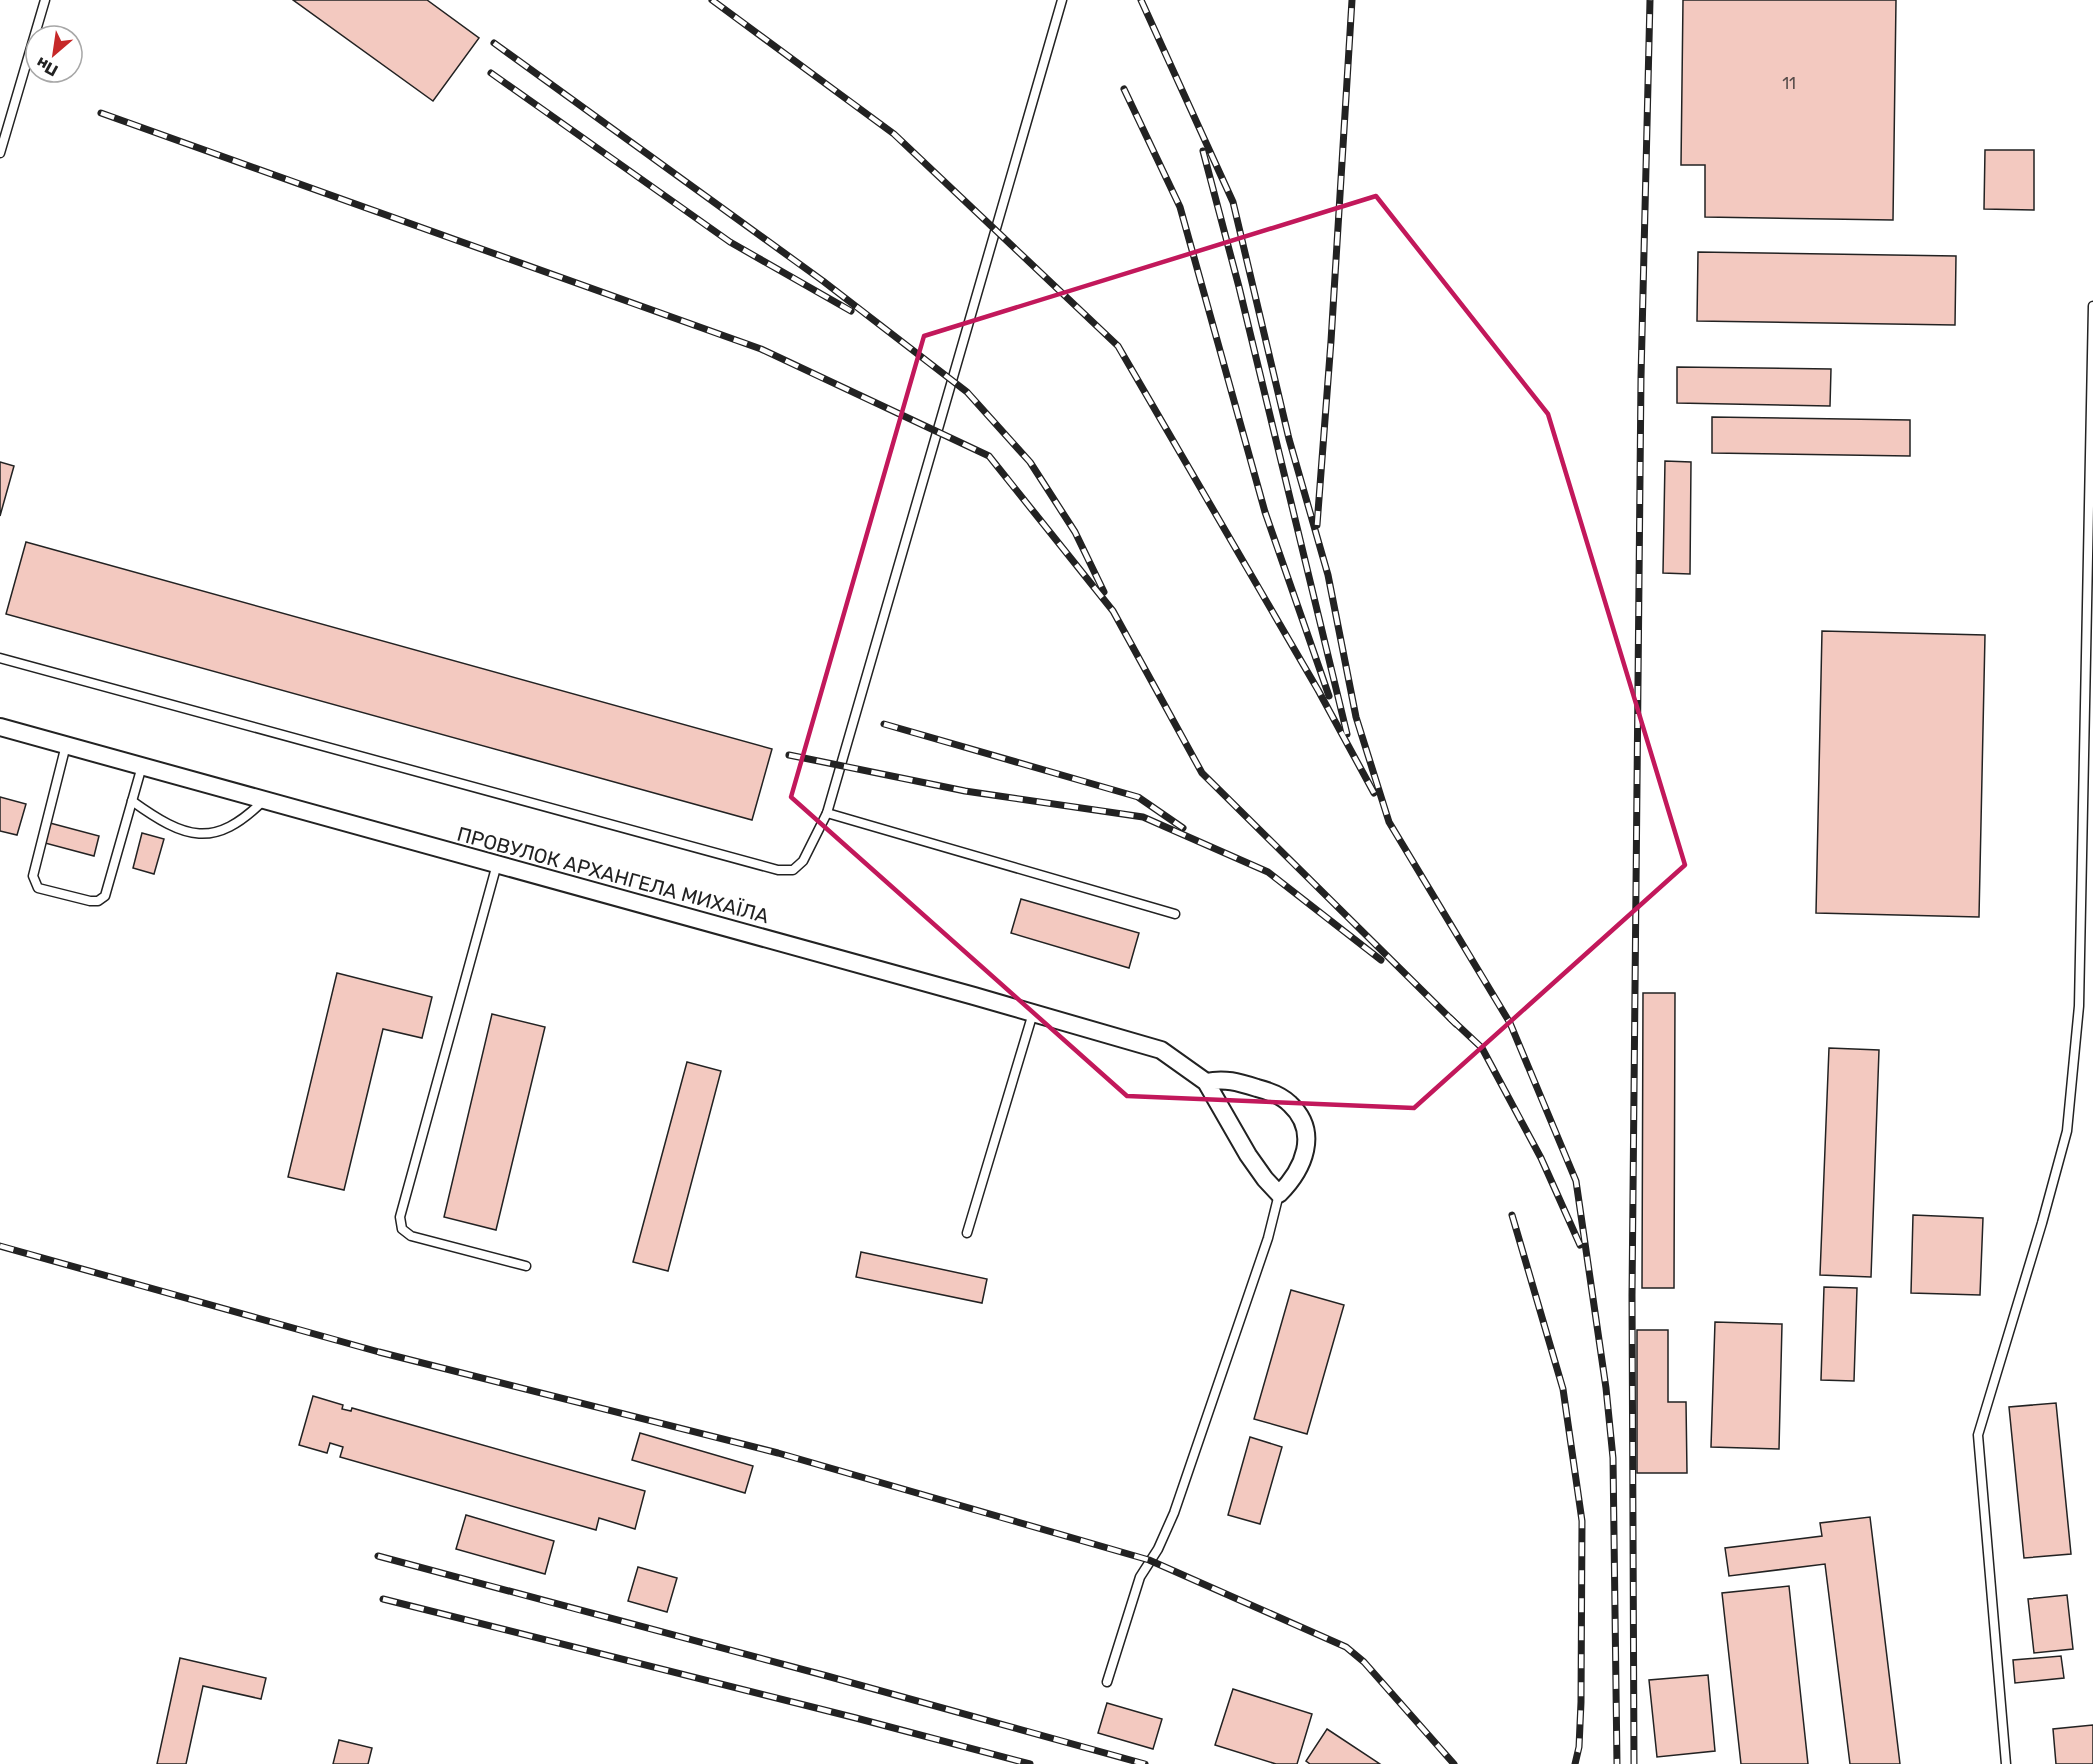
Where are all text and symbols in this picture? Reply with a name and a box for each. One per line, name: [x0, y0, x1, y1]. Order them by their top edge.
north arrow: [24, 24, 84, 84]
text: Пн: [33, 53, 61, 80]
house number: 11: [1782, 74, 1796, 93]
street label: ПРОВУЛОК АРХАНГЕЛА МИХАЇЛА: [454, 822, 772, 928]

